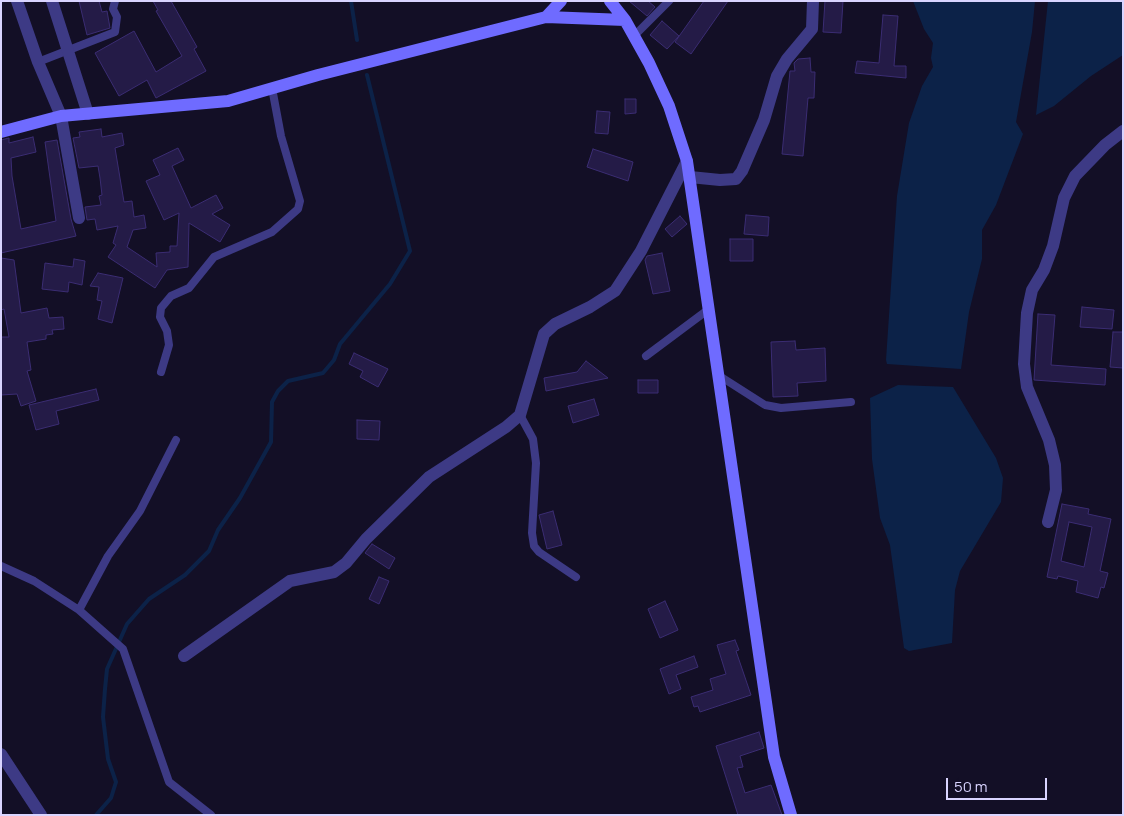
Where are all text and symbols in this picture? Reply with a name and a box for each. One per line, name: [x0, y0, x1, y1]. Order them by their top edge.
scale bar: [949, 768, 1050, 800]
text: 50 m: [954, 776, 988, 797]

